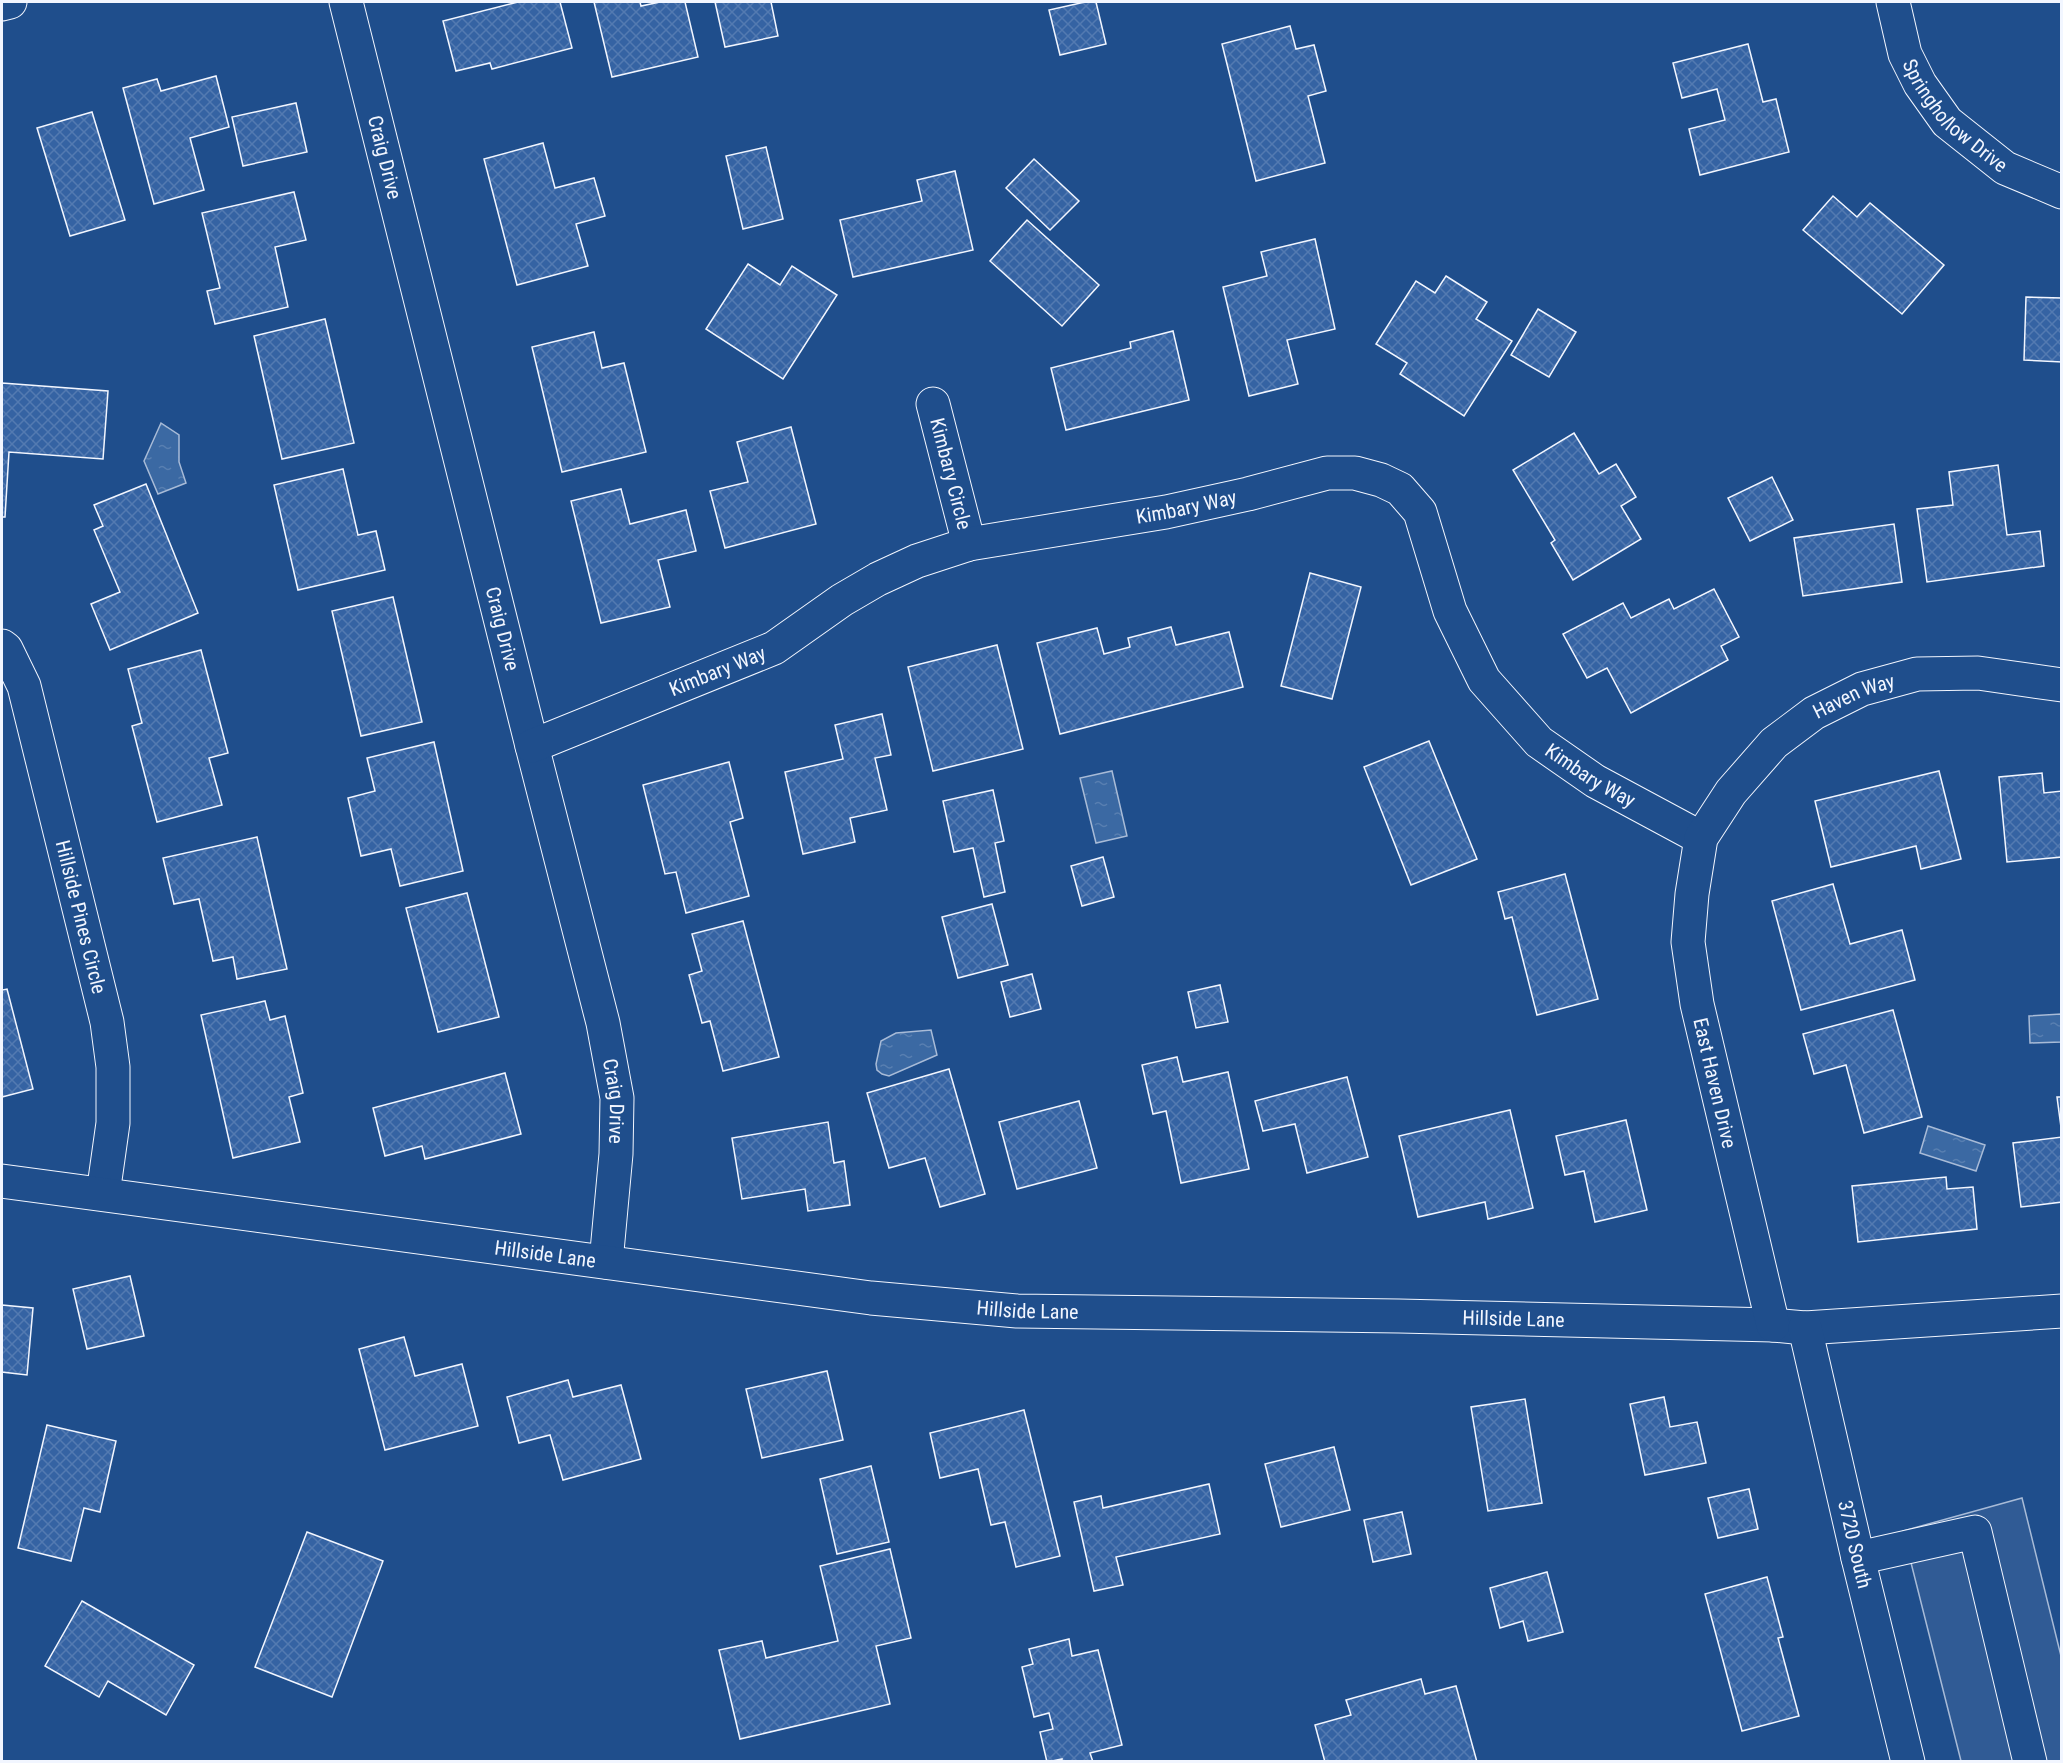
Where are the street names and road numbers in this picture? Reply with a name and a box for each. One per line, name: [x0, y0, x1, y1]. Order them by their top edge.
street label: Springhollow Drive: [1897, 55, 2012, 177]
street label: Craig Drive: [363, 113, 407, 202]
street label: Kimbary Circle: [925, 415, 977, 532]
street label: Kimbary Way: [1134, 485, 1239, 529]
street label: Craig Drive: [481, 584, 525, 673]
street label: Kimbary Way: [666, 641, 769, 701]
street label: Haven Way: [1809, 669, 1897, 724]
street label: Kimbary Way: [1541, 738, 1640, 812]
street label: Hillside Pines Circle: [51, 838, 112, 996]
street label: East Haven Drive: [1688, 1016, 1742, 1150]
street label: Craig Drive: [598, 1057, 629, 1144]
street label: Hillside Lane: [493, 1235, 597, 1273]
street label: Hillside Lane: [976, 1295, 1079, 1324]
street label: Hillside Lane: [1462, 1306, 1565, 1332]
street label: 3720 South: [1833, 1498, 1877, 1591]

